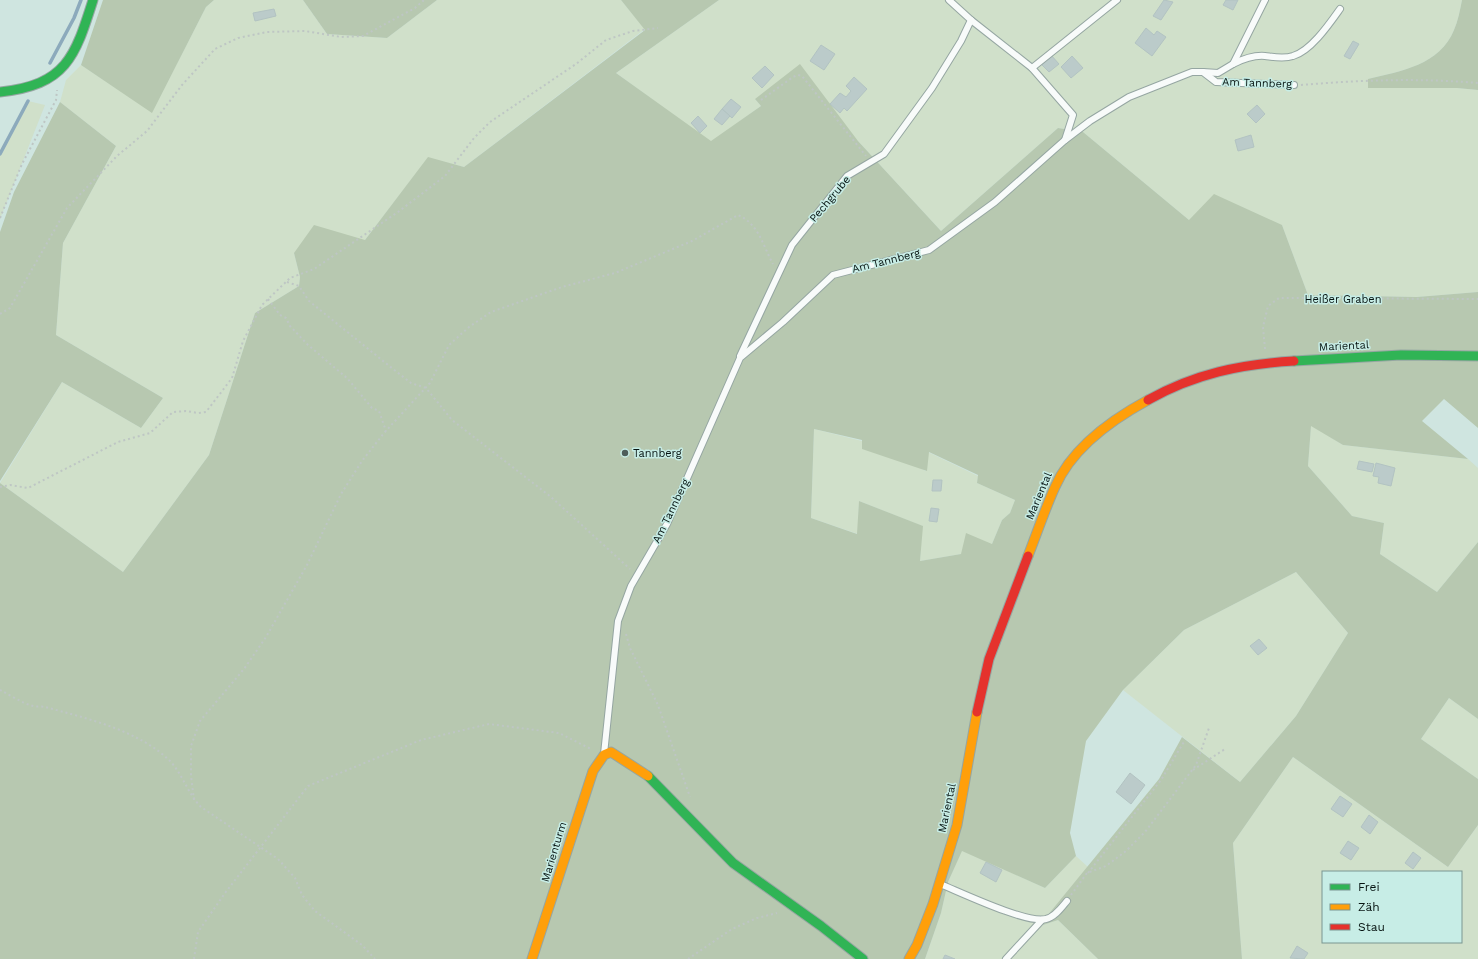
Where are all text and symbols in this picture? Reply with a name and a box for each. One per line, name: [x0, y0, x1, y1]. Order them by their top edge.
street label: Am Tannberg: [1222, 75, 1292, 91]
street label: Pechgrube: [807, 173, 853, 225]
street label: Am Tannberg: [851, 246, 922, 276]
street label: Heißer Graben: [1305, 293, 1381, 306]
street label: Mariental: [1319, 338, 1370, 354]
place label: Tannberg: [633, 447, 682, 460]
marker: Tannberg: [620, 448, 630, 458]
street label: Mariental: [1023, 470, 1055, 522]
street label: Am Tannberg: [650, 477, 692, 545]
street label: Mariental: [935, 781, 959, 834]
street label: Marienturm: [539, 820, 569, 884]
legend: [1322, 871, 1462, 943]
text: Frei: [1358, 880, 1380, 894]
text: Zäh: [1358, 900, 1380, 914]
text: Stau: [1358, 920, 1385, 934]

